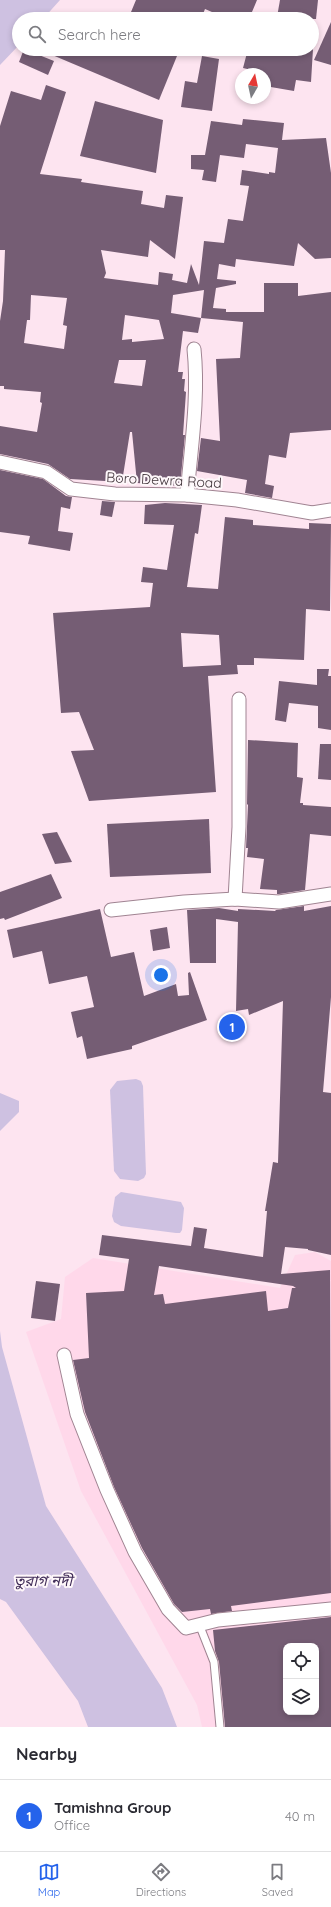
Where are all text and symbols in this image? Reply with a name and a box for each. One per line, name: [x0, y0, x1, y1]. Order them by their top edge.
search box: [12, 12, 319, 56]
icon: search: [26, 23, 48, 45]
text: Search here: [58, 25, 141, 44]
north arrow: [235, 68, 271, 104]
street label: Boro Dewra Road: [106, 468, 222, 492]
your location: [151, 965, 171, 985]
pin: 1: [219, 1012, 245, 1042]
water label: তুরাগ নদী: [14, 1571, 75, 1590]
map controls: [283, 1643, 319, 1715]
button: locate: [283, 1643, 319, 1679]
button: layers: [283, 1679, 319, 1715]
text: Nearby: [16, 1743, 77, 1764]
text: Tamishna Group: [54, 1798, 171, 1817]
text: 1: [26, 1808, 32, 1824]
text: 40 m: [285, 1808, 315, 1824]
text: Office: [54, 1817, 90, 1833]
tab: Map: [38, 1861, 60, 1899]
tab: Directions: [136, 1861, 186, 1899]
tab: Saved: [262, 1861, 293, 1899]

